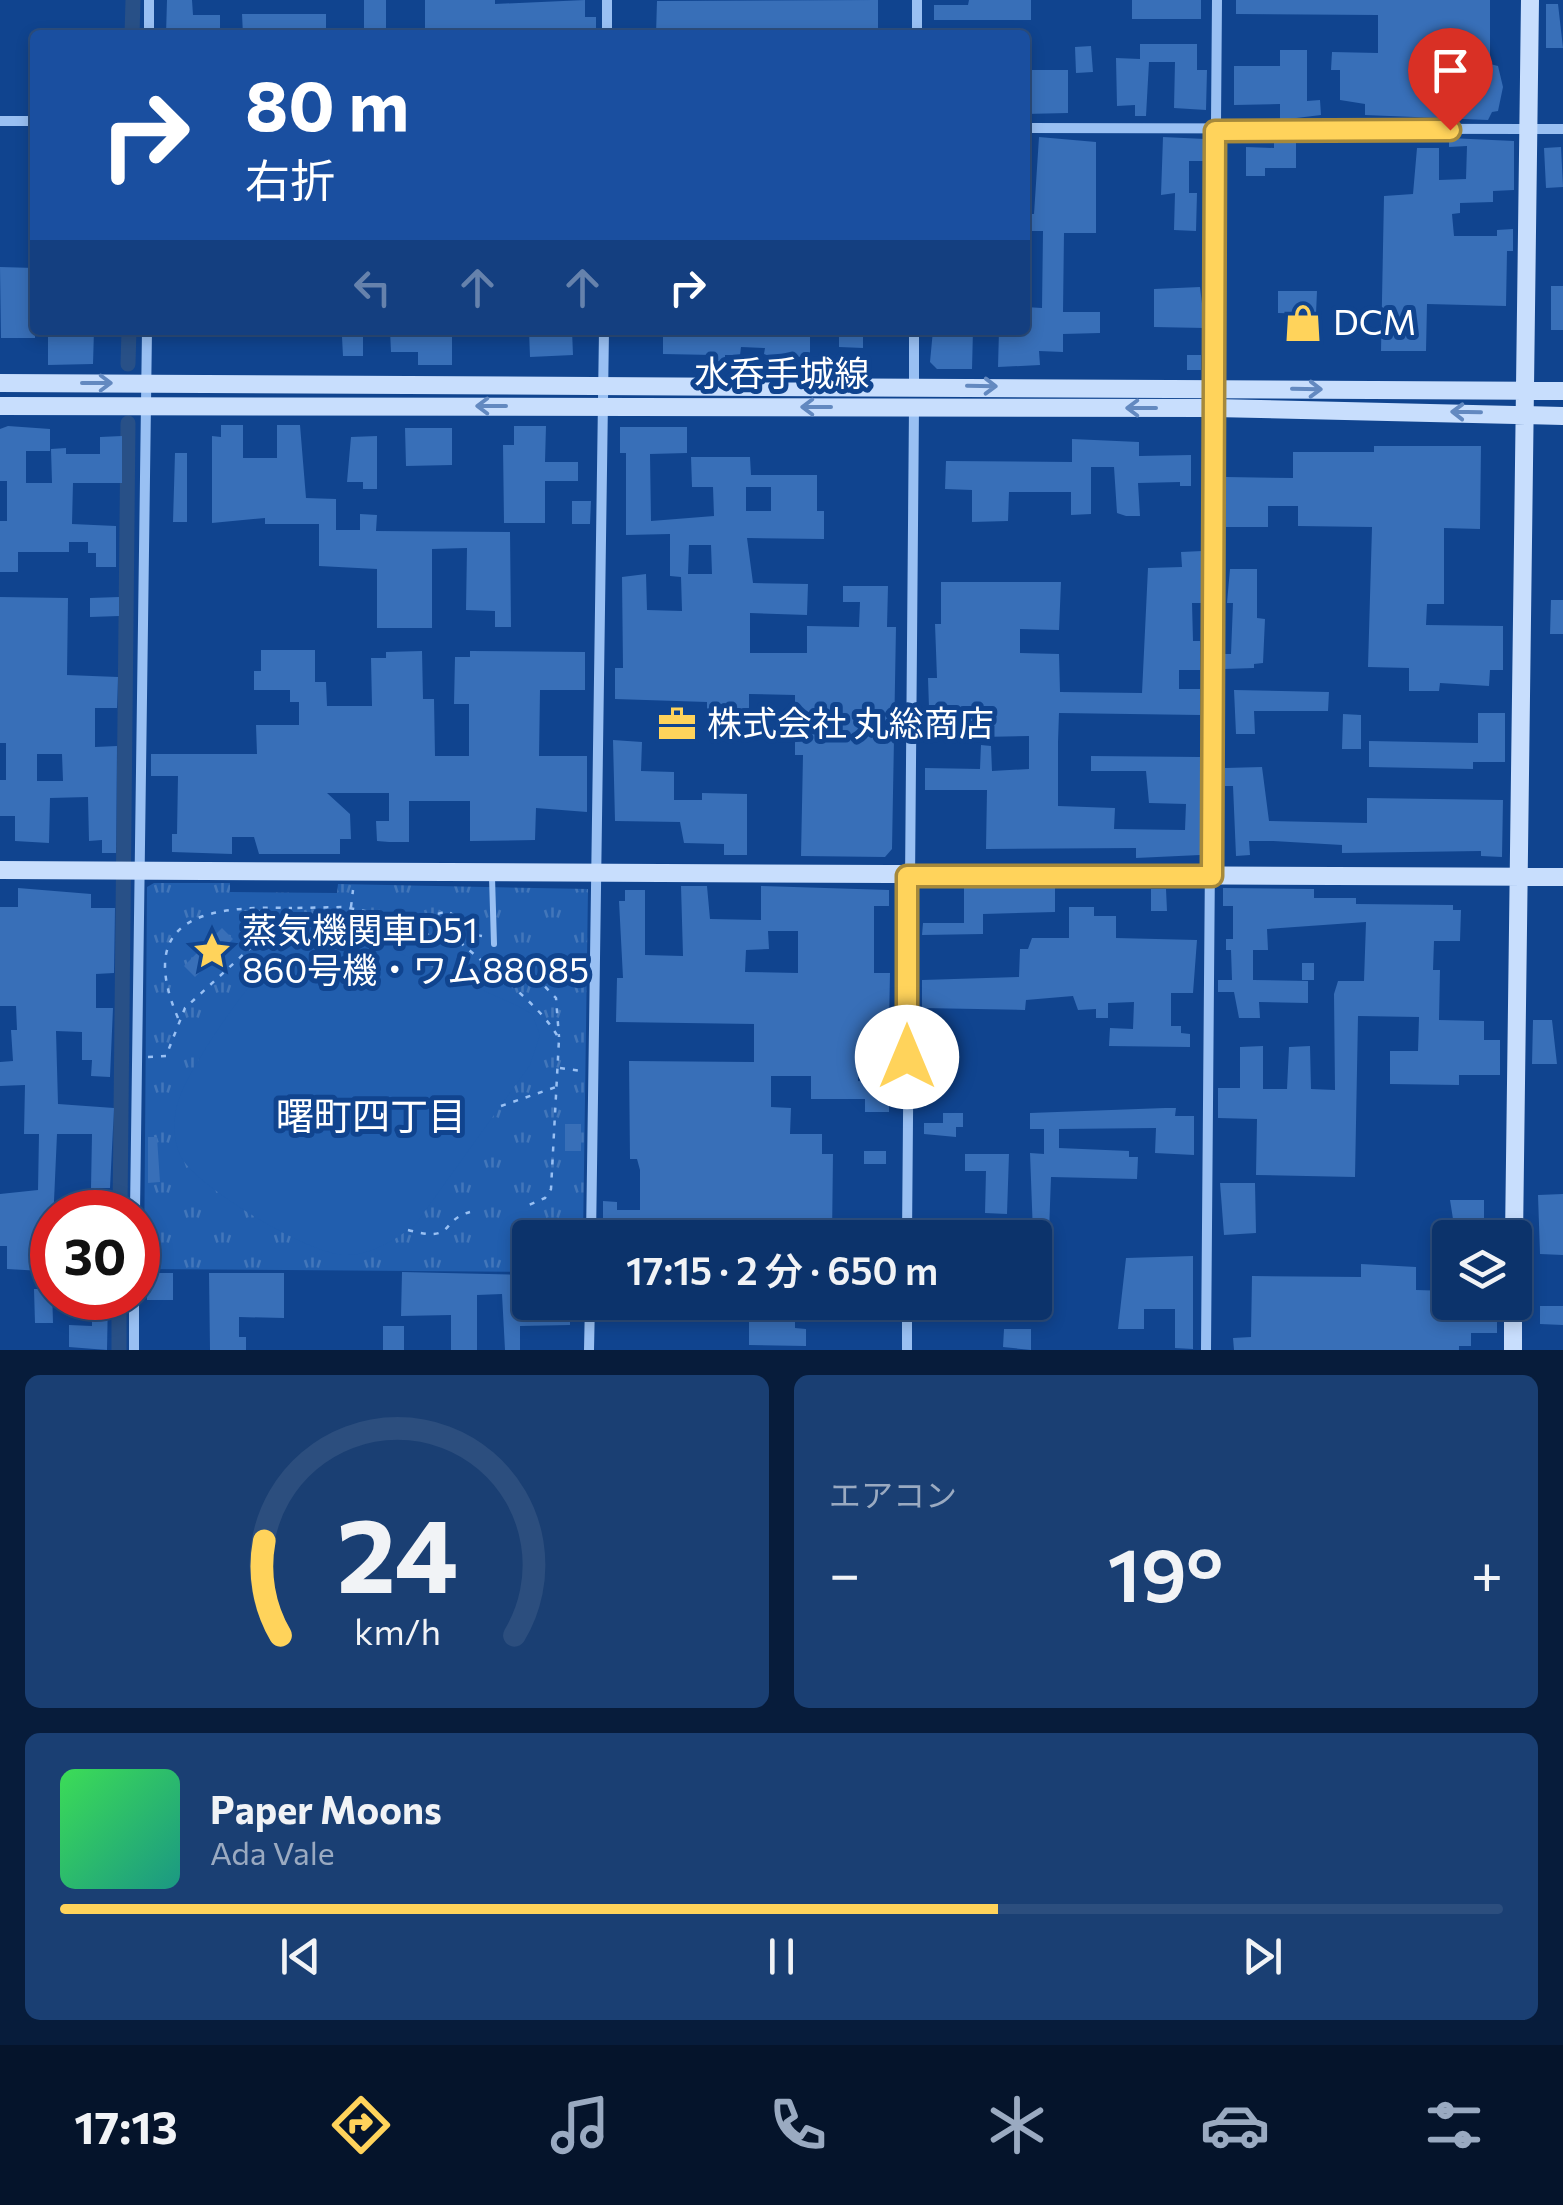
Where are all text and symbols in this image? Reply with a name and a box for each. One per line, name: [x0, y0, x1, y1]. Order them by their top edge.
pin: [1408, 28, 1493, 131]
icon: arrive: [1423, 43, 1478, 98]
text: 80 m: [245, 60, 409, 145]
icon: right: [80, 70, 210, 200]
text: 右折: [245, 151, 335, 206]
icon: left: [345, 260, 400, 315]
icon: ahead: [450, 260, 505, 315]
icon: ahead: [555, 260, 610, 315]
icon: right: [660, 260, 715, 315]
place label: DCM: [1333, 299, 1416, 342]
shop icon: DCM: [1282, 302, 1324, 344]
street label: 水呑手城線: [694, 350, 870, 393]
one-way arrow: [80, 374, 113, 392]
one-way arrow: [966, 376, 998, 395]
one-way arrow: [1290, 380, 1323, 398]
one-way arrow: [475, 396, 508, 416]
one-way arrow: [800, 398, 832, 416]
one-way arrow: [1125, 398, 1158, 418]
one-way arrow: [1450, 403, 1482, 422]
place label: 株式会社 丸総商店: [707, 700, 994, 743]
office icon: 株式会社 丸総商店: [656, 703, 698, 745]
place label: 蒸気機関車D51 860号機・ワム88085: [242, 907, 589, 990]
place icon: 蒸気機関車D51 860号機・ワム88085: [191, 930, 233, 972]
position arrow: [855, 1005, 959, 1109]
district label: 曙町四丁目: [276, 1091, 466, 1138]
speed limit sign: 30: [30, 1190, 160, 1320]
map controls: [1432, 1220, 1532, 1320]
button: layers: [1432, 1220, 1532, 1320]
text: 17:15 · 2 分 · 650 m: [626, 1246, 938, 1293]
text: エアコン: [829, 1474, 957, 1514]
text: 24: [336, 1487, 458, 1614]
text: 19°: [1107, 1526, 1223, 1617]
text: −: [829, 1538, 860, 1605]
text: +: [1471, 1538, 1503, 1605]
text: km/h: [354, 1609, 440, 1652]
text: Paper Moons: [210, 1785, 442, 1832]
text: Ada Vale: [210, 1832, 335, 1872]
icon: previous: [273, 1929, 328, 1984]
icon: pause: [754, 1929, 809, 1984]
icon: next: [1235, 1929, 1290, 1984]
icon: directions: [326, 2090, 396, 2160]
icon: music: [545, 2090, 615, 2160]
icon: phone: [763, 2090, 833, 2160]
icon: climate: [982, 2090, 1052, 2160]
icon: car: [1200, 2090, 1270, 2160]
icon: filters: [1419, 2090, 1489, 2160]
text: 17:13: [74, 2098, 178, 2153]

